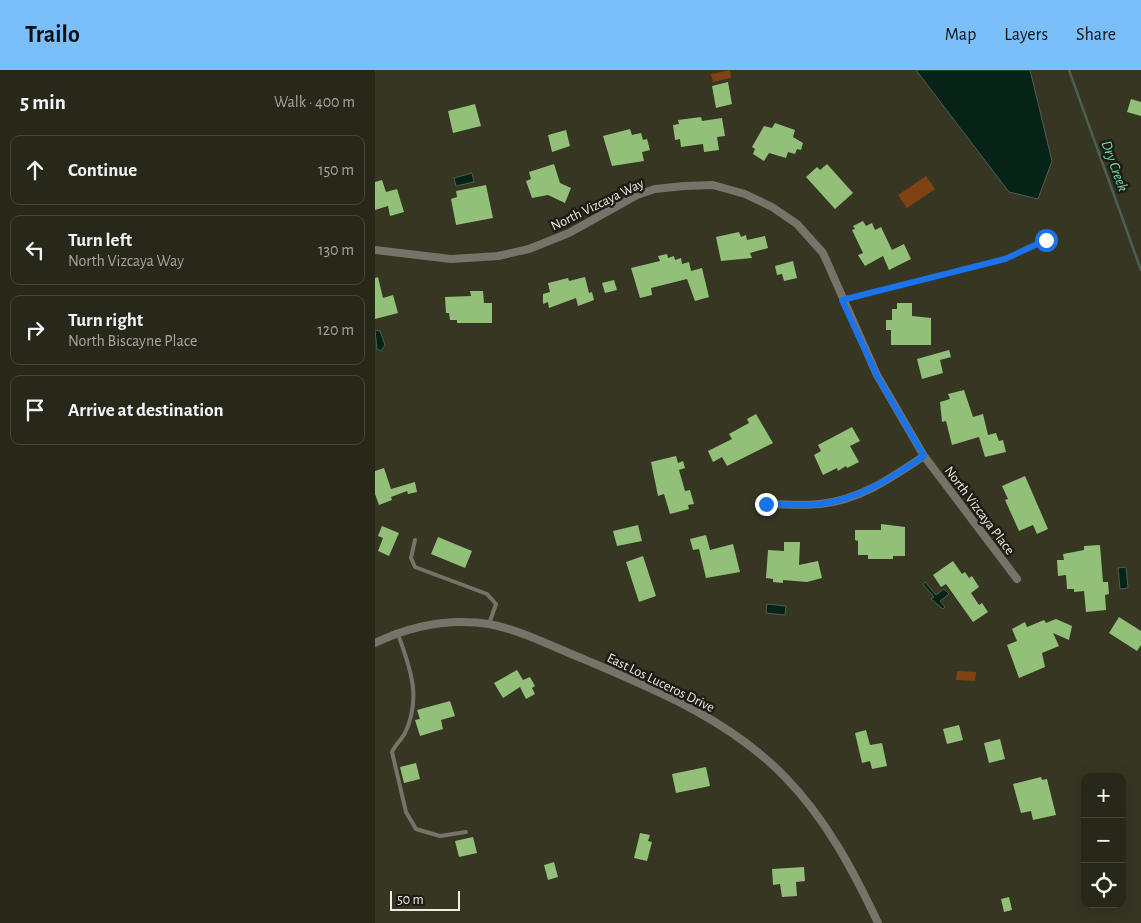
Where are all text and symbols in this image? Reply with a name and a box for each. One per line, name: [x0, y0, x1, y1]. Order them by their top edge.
text: Trailo: [25, 23, 80, 47]
text: Map: [945, 26, 976, 44]
text: Layers: [1004, 26, 1048, 44]
text: Share: [1076, 26, 1116, 44]
text: 5 min: [20, 92, 66, 113]
text: Walk · 400 m: [274, 94, 355, 110]
water label: Dry Creek: [1098, 139, 1131, 194]
icon: ahead: [21, 156, 49, 184]
text: Continue: [68, 161, 137, 180]
text: 150 m: [318, 162, 354, 178]
street label: North Vizcaya Way: [549, 176, 646, 233]
route start: [1035, 229, 1058, 252]
text: Turn left: [68, 231, 132, 250]
icon: left: [21, 236, 49, 264]
text: 130 m: [318, 242, 354, 258]
text: North Vizcaya Way: [68, 253, 184, 269]
text: Turn right: [68, 311, 143, 330]
icon: right: [21, 316, 49, 344]
text: 120 m: [317, 322, 354, 338]
text: North Biscayne Place: [68, 333, 197, 349]
icon: arrive: [21, 396, 49, 424]
text: Arrive at destination: [68, 401, 224, 420]
street label: North Vizcaya Place: [942, 464, 1017, 557]
route end: [755, 493, 778, 516]
street label: East Los Luceros Drive: [605, 651, 717, 715]
map controls: [1081, 773, 1126, 908]
button: +: [1081, 773, 1126, 818]
button: −: [1081, 818, 1126, 863]
button: locate: [1081, 863, 1126, 908]
scale bar: [390, 888, 460, 911]
text: 50 m: [397, 893, 424, 907]

